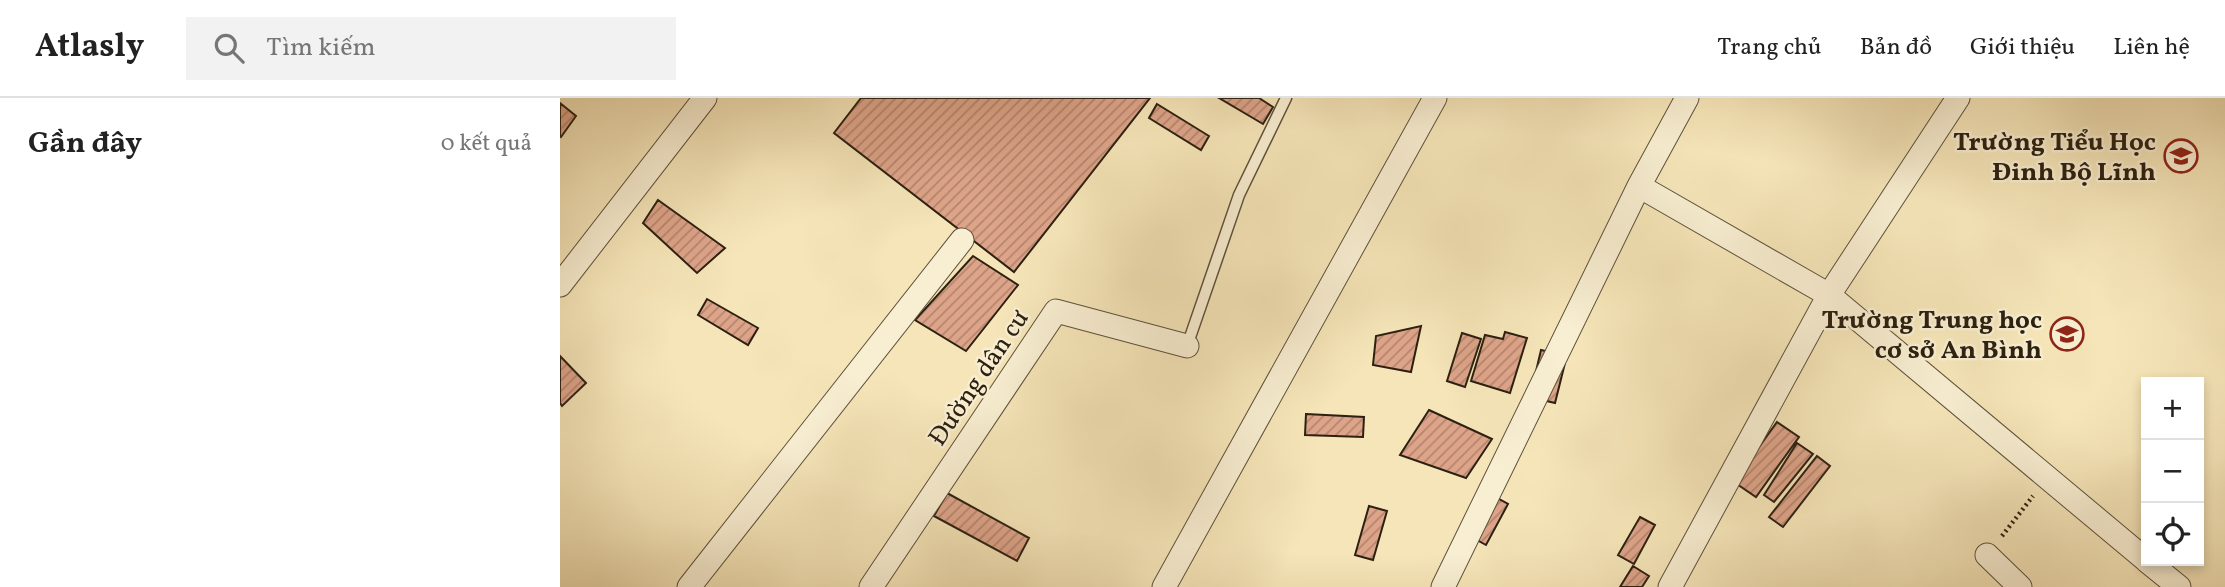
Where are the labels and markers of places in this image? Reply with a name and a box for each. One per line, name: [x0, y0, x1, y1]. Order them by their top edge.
place label: Trường Tiểu Học Đinh Bộ Lĩnh: [1953, 125, 2156, 191]
school or university icon: Trường Tiểu Học Đinh Bộ Lĩnh: [2162, 137, 2200, 175]
place label: Trường Trung học cơ sở An Bình: [1821, 303, 2042, 369]
school or university icon: Trường Trung học cơ sở An Bình: [2048, 315, 2086, 353]

